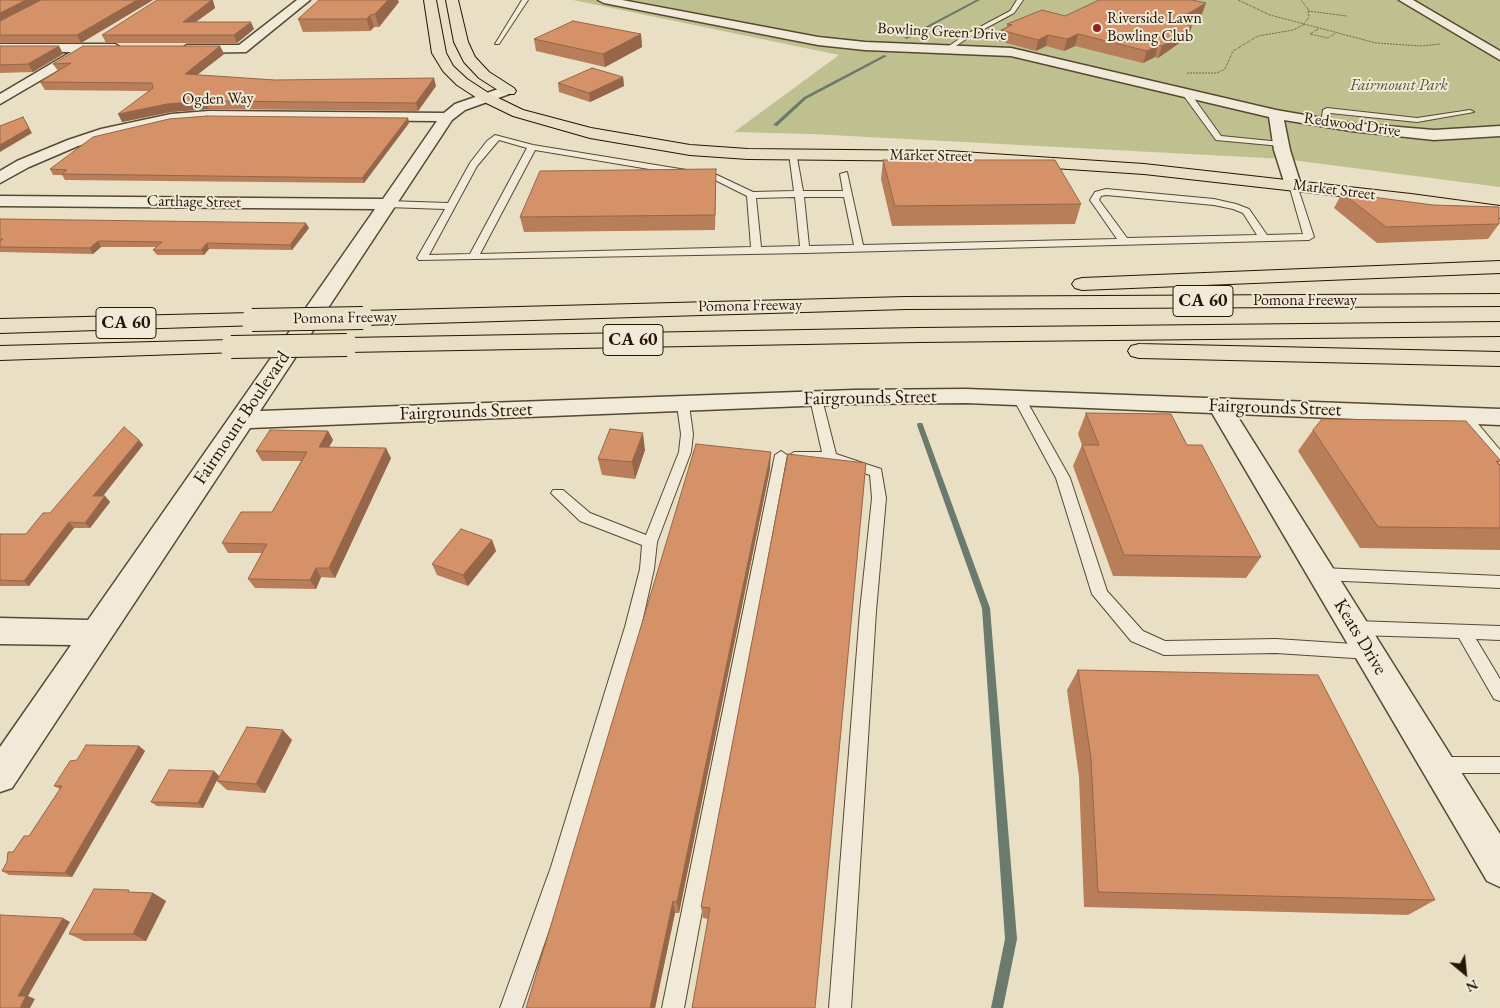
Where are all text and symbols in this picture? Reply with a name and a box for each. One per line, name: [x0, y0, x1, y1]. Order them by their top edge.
place label: Riverside Lawn Bowling Club: [1107, 9, 1202, 47]
street label: Bowling Green Drive: [877, 19, 1007, 45]
marker: Riverside Lawn Bowling Club: [1091, 22, 1103, 34]
park label: Fairmount Park: [1350, 76, 1448, 96]
street label: Ogden Way: [182, 89, 254, 109]
street label: Redwood Drive: [1302, 109, 1402, 141]
street label: Market Street: [889, 146, 973, 166]
street label: Market Street: [1292, 175, 1376, 205]
street label: Carthage Street: [147, 192, 241, 212]
road number: CA 60: [1173, 286, 1233, 316]
street label: Pomona Freeway: [1253, 291, 1357, 311]
street label: Pomona Freeway: [698, 295, 802, 317]
road number: CA 60: [96, 307, 156, 338]
street label: Pomona Freeway: [293, 307, 397, 329]
road number: CA 60: [603, 324, 663, 356]
street label: Fairmount Boulevard: [189, 347, 295, 489]
street label: Fairgrounds Street: [803, 385, 937, 411]
street label: Fairgrounds Street: [1208, 394, 1342, 422]
street label: Fairgrounds Street: [399, 398, 533, 426]
street label: Keats Drive: [1328, 595, 1392, 679]
north arrow: [1440, 948, 1490, 998]
text: N: [1463, 976, 1481, 997]

